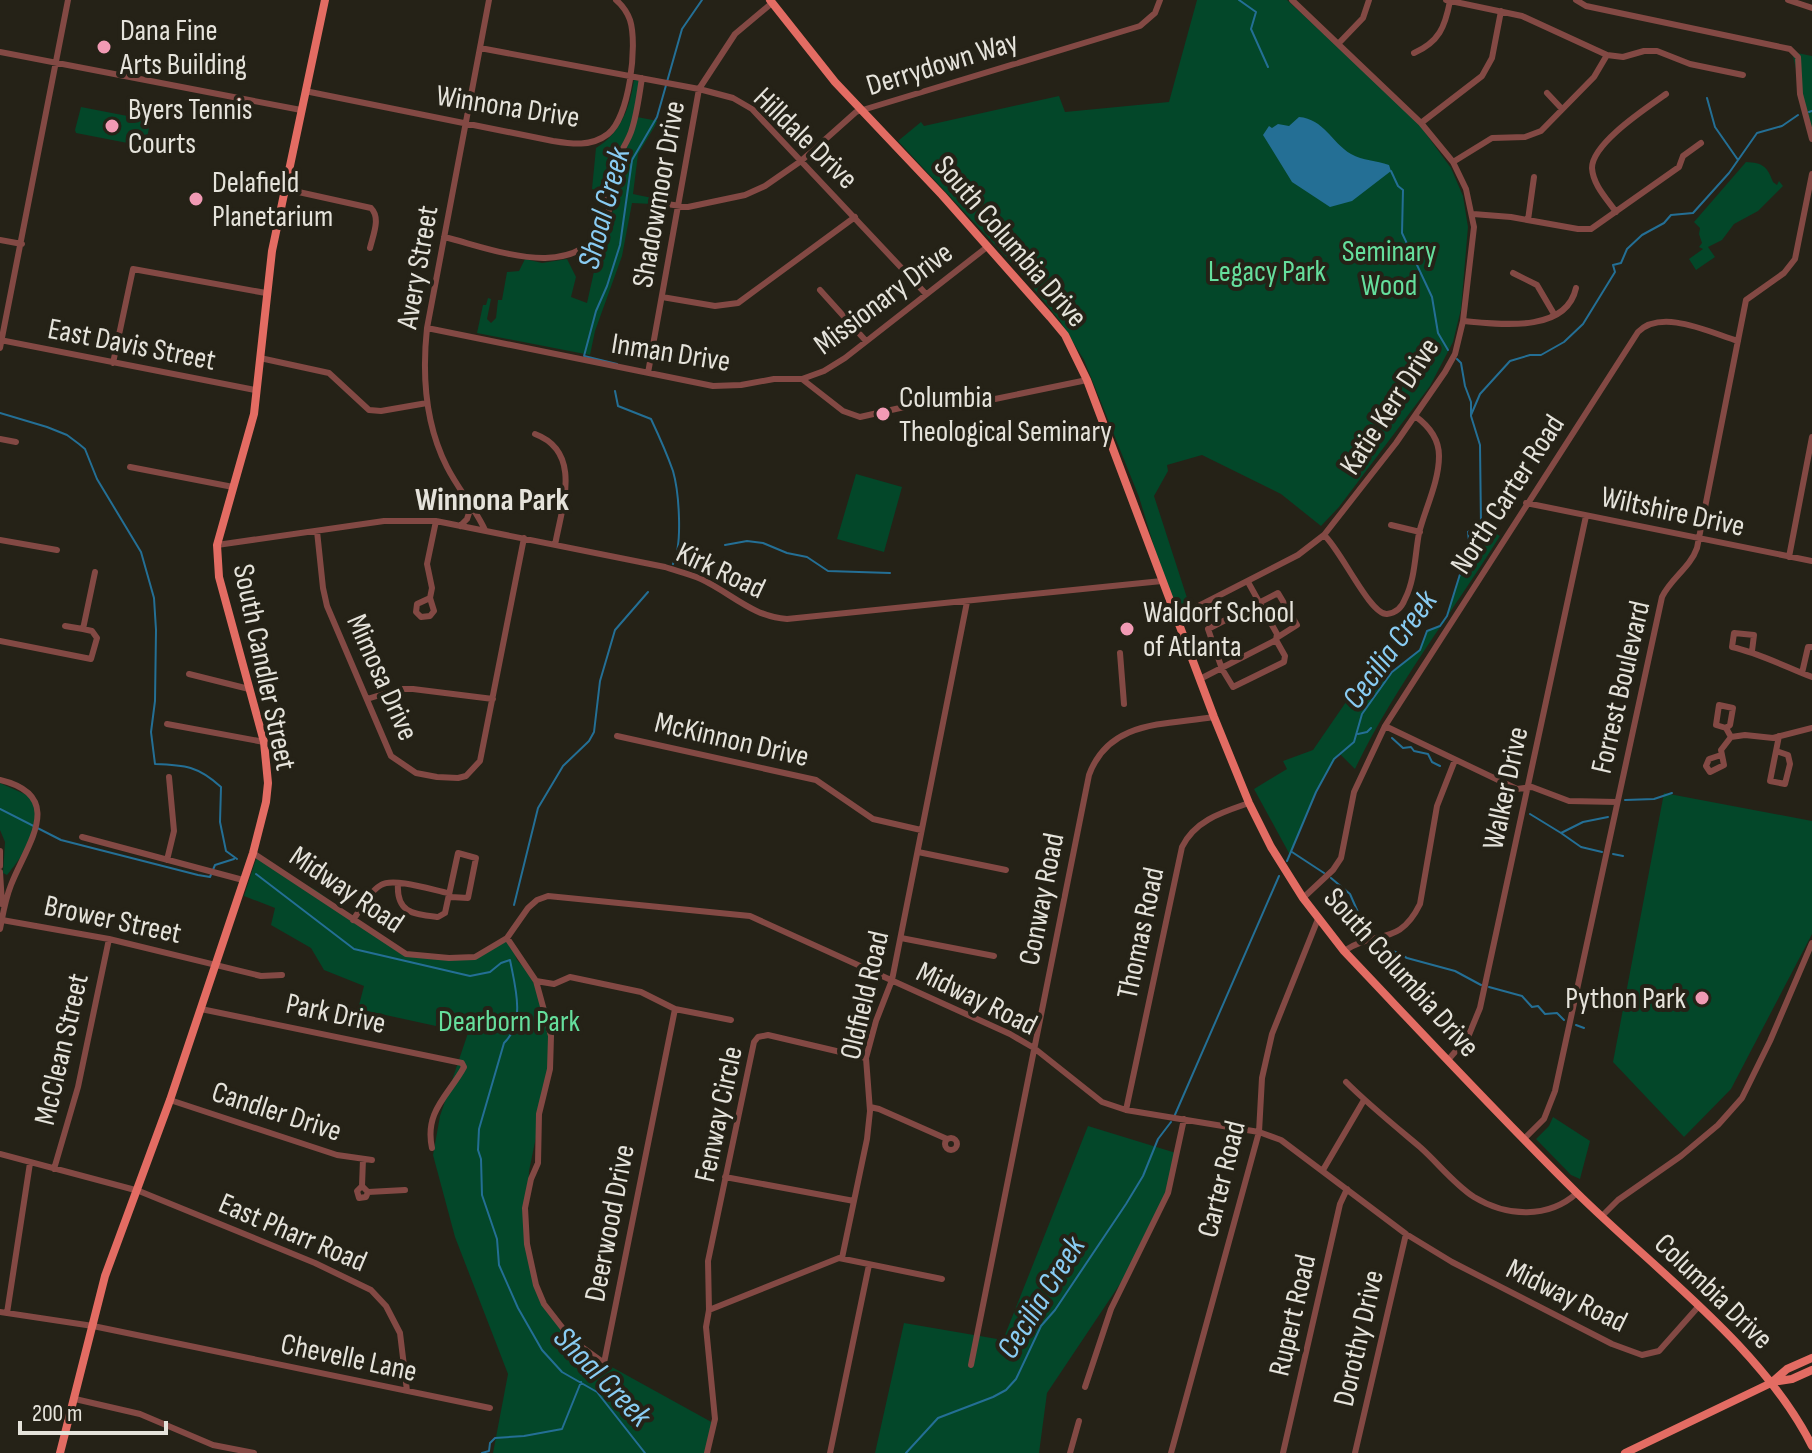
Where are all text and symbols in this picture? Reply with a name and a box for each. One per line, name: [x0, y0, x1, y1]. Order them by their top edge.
place label: Dana Fine Arts Building: [119, 13, 247, 83]
street label: Derrydown Way: [862, 24, 1023, 104]
marker: Dana Fine Arts Building: [95, 38, 113, 56]
street label: Winnona Drive: [434, 78, 582, 136]
street label: Hilldale Drive: [746, 80, 865, 197]
place label: Byers Tennis Courts: [128, 92, 253, 162]
street label: Shadowmoor Drive: [625, 98, 693, 290]
marker: Byers Tennis Courts: [103, 117, 121, 135]
water label: Shoal Creek: [570, 142, 640, 273]
street label: South Columbia Drive: [926, 149, 1094, 335]
place label: Delafield Planetarium: [212, 165, 333, 235]
marker: Delafield Planetarium: [187, 190, 205, 208]
street label: Avery Street: [389, 203, 447, 333]
park label: Seminary Wood: [1342, 234, 1437, 304]
street label: Missionary Drive: [807, 235, 960, 363]
park label: Legacy Park: [1208, 254, 1327, 290]
street label: East Davis Street: [45, 311, 219, 379]
street label: Inman Drive: [609, 326, 733, 380]
street label: Katie Kerr Drive: [1332, 331, 1447, 482]
place label: Columbia Theological Seminary: [899, 380, 1112, 450]
marker: Columbia Theological Seminary: [874, 405, 892, 423]
street label: North Carter Road: [1443, 408, 1573, 581]
street label: Wiltshire Drive: [1598, 479, 1748, 545]
district label: Winnona Park: [415, 481, 570, 520]
street label: Kirk Road: [670, 535, 771, 607]
street label: South Candler Street: [225, 561, 303, 774]
water label: Cecilia Creek: [1334, 582, 1447, 717]
place label: Waldorf School of Atlanta: [1143, 595, 1294, 665]
street label: Forrest Boulevard: [1584, 597, 1658, 777]
street label: Mimosa Drive: [338, 609, 426, 746]
marker: Waldorf School of Atlanta: [1118, 620, 1136, 638]
street label: McKinnon Drive: [651, 705, 812, 775]
street label: Walker Drive: [1475, 723, 1537, 853]
street label: Conway Road: [1012, 830, 1072, 968]
street label: Midway Road: [282, 839, 410, 941]
street label: Thomas Road: [1109, 864, 1172, 1002]
street label: South Columbia Drive: [1316, 881, 1487, 1065]
street label: Brower Street: [41, 888, 185, 952]
street label: Oldfield Road: [833, 927, 897, 1063]
street label: Midway Road: [910, 954, 1043, 1044]
street label: McClean Street: [27, 970, 97, 1129]
place label: Python Park: [1565, 981, 1687, 1017]
street label: Park Drive: [283, 986, 389, 1042]
marker: Python Park: [1693, 989, 1711, 1007]
park label: Dearborn Park: [438, 1004, 581, 1040]
street label: Fenway Circle: [687, 1043, 751, 1185]
street label: Candler Drive: [207, 1074, 346, 1150]
street label: Carter Road: [1190, 1117, 1254, 1241]
street label: Deerwood Drive: [577, 1142, 643, 1305]
street label: East Pharr Road: [213, 1186, 372, 1280]
street label: Columbia Drive: [1647, 1226, 1780, 1357]
water label: Cecilia Creek: [989, 1229, 1095, 1366]
street label: Rupert Road: [1262, 1251, 1324, 1380]
street label: Midway Road: [1500, 1251, 1633, 1341]
street label: Dorothy Drive: [1326, 1267, 1392, 1410]
water label: Shoal Creek: [545, 1319, 660, 1436]
street label: Chevelle Lane: [277, 1326, 420, 1390]
scale bar: [20, 1385, 166, 1435]
text: 200 m: [32, 1399, 83, 1428]

